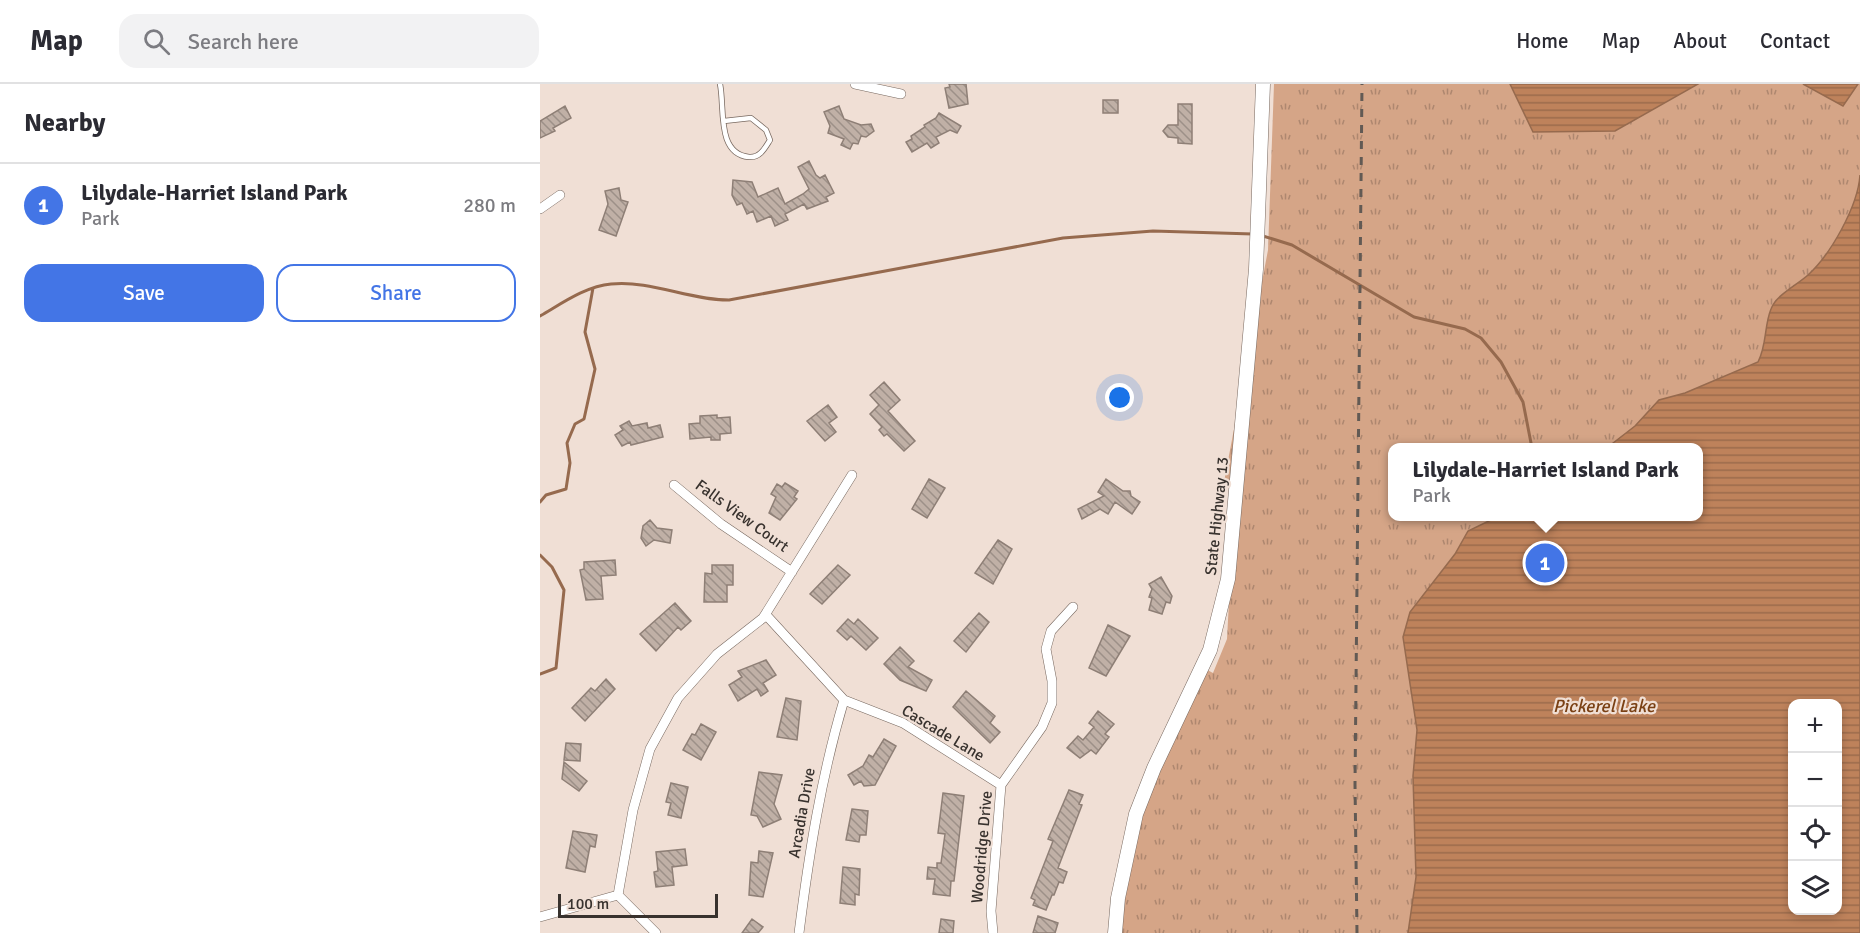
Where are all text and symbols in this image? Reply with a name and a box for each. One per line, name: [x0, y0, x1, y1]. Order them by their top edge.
search box: [119, 14, 539, 68]
text: Map: [30, 24, 83, 58]
icon: search: [140, 25, 173, 58]
text: Search here: [188, 28, 299, 55]
text: Home: [1516, 28, 1569, 54]
text: Map: [1602, 28, 1640, 54]
text: About: [1673, 28, 1727, 54]
text: Contact: [1760, 28, 1830, 54]
text: Nearby: [24, 107, 105, 139]
text: Lilydale-Harriet Island Park: [81, 179, 348, 206]
text: 1: [38, 193, 49, 218]
text: 280 m: [463, 193, 516, 218]
text: Park: [81, 206, 119, 231]
button: Save: [24, 264, 264, 322]
button: Share: [276, 264, 516, 322]
your location: [1105, 383, 1134, 412]
popup: [1388, 443, 1703, 521]
street label: State Highway 13: [1201, 456, 1233, 576]
text: Lilydale-Harriet Island Park: [1412, 456, 1679, 483]
street label: Falls View Court: [691, 475, 793, 557]
text: Park: [1412, 483, 1451, 508]
pin: 1: [1526, 540, 1564, 586]
water label: Pickerel Lake: [1553, 695, 1656, 717]
map controls: [1788, 699, 1842, 915]
button: +: [1788, 699, 1842, 753]
street label: Cascade Lane: [898, 700, 988, 766]
button: −: [1788, 753, 1842, 807]
street label: Arcadia Drive: [784, 766, 820, 860]
street label: Woodridge Drive: [967, 790, 997, 904]
button: locate: [1788, 807, 1842, 861]
button: layers: [1788, 861, 1842, 915]
scale bar: [558, 891, 718, 918]
text: 100 m: [567, 894, 609, 914]

